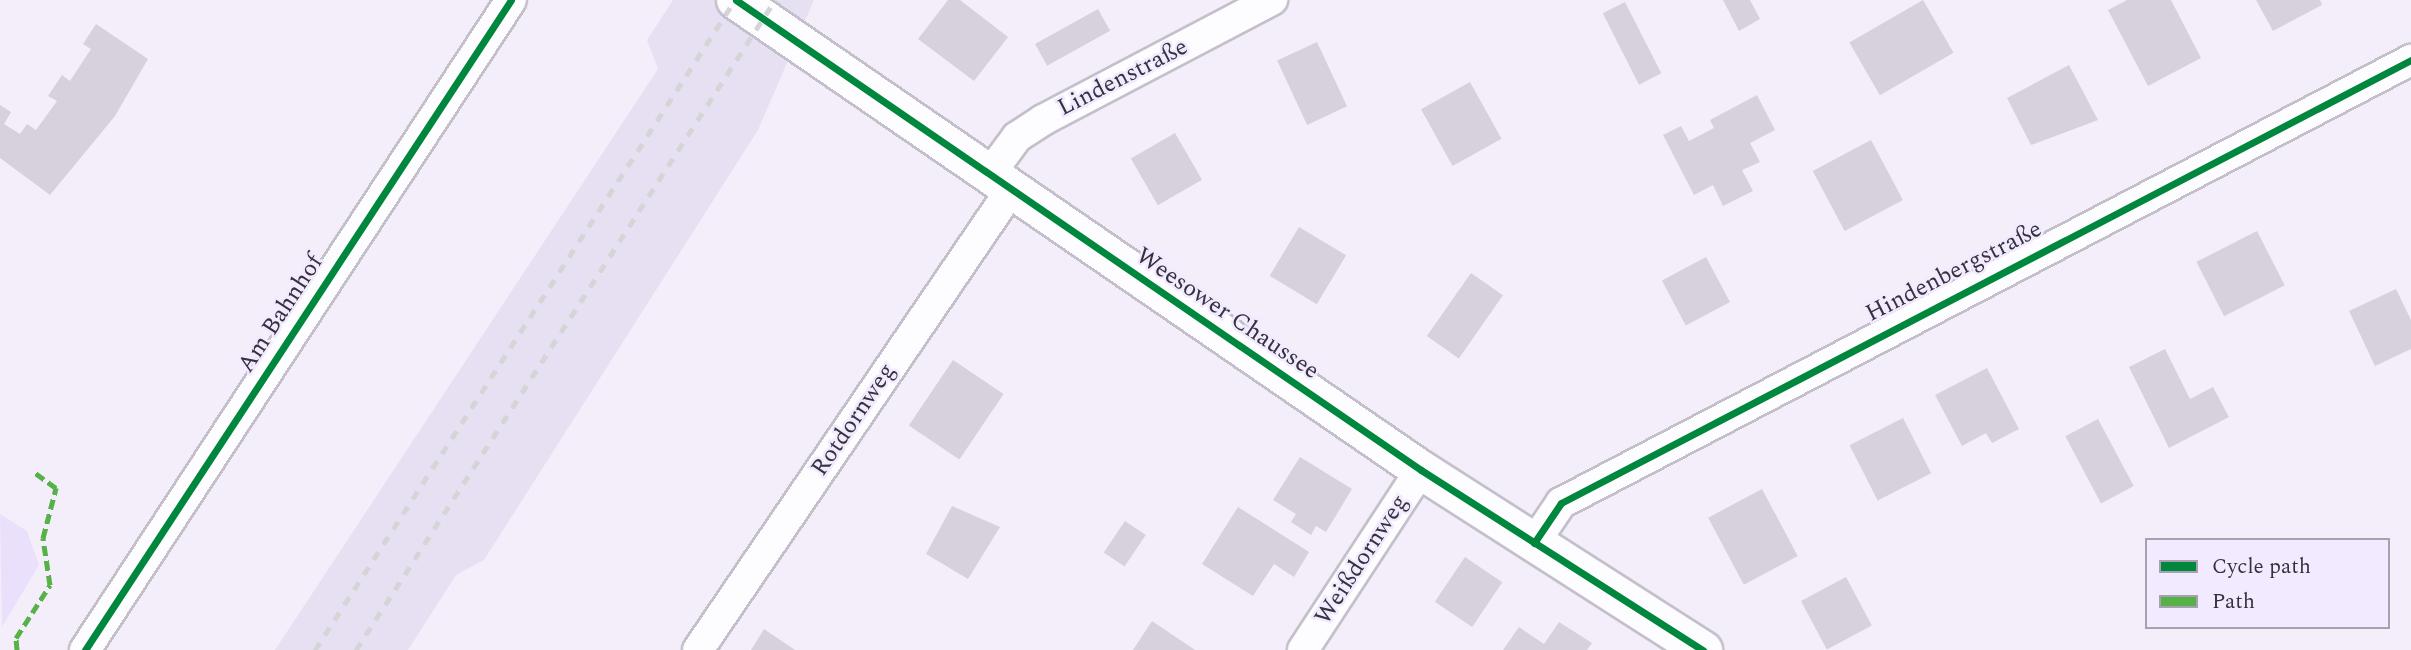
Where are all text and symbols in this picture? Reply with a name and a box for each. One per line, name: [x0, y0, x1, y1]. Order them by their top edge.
street label: Lindenstraße: [1053, 33, 1193, 123]
street label: Hindenbergstraße: [1861, 215, 2047, 329]
street label: Weesower Chaussee: [1130, 242, 1324, 386]
street label: Am Bahnhof: [232, 249, 330, 379]
street label: Rotdornweg: [806, 358, 902, 482]
street label: Weißdornweg: [1309, 490, 1415, 630]
legend: [2145, 538, 2390, 629]
text: Cycle path: [2212, 551, 2311, 583]
text: Path: [2212, 586, 2255, 618]

